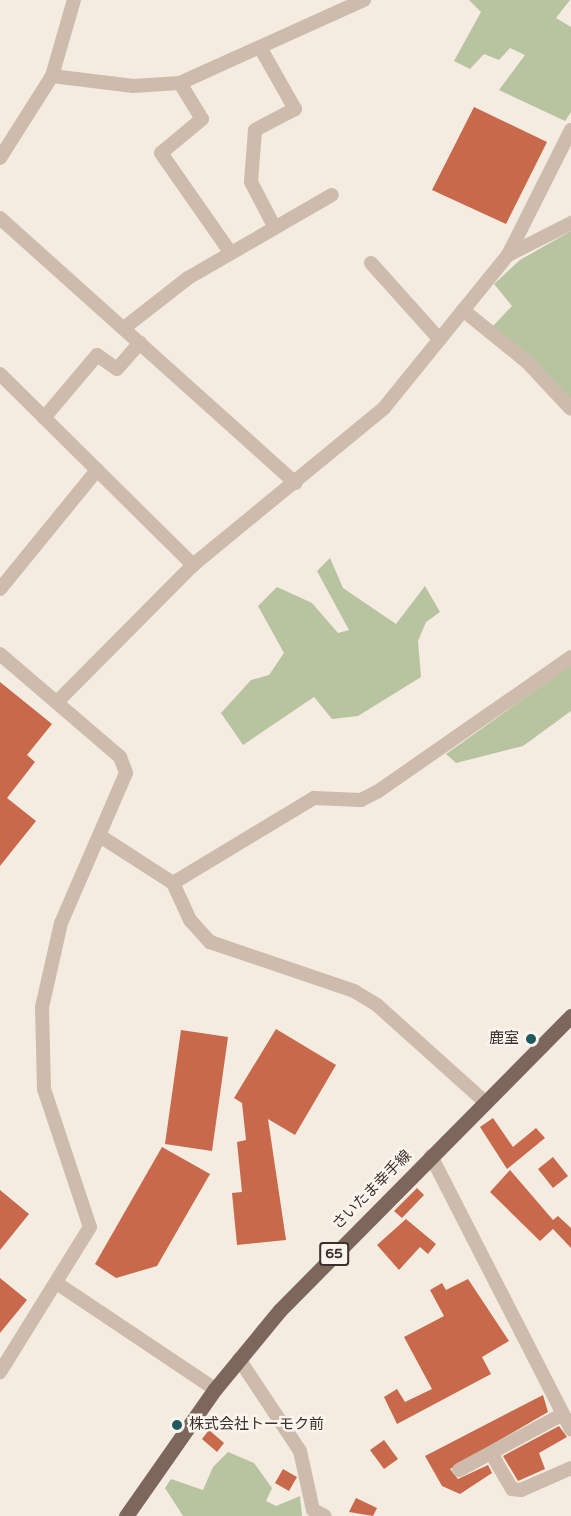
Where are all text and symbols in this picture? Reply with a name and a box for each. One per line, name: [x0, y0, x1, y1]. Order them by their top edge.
place label: 鹿室: [489, 1030, 519, 1048]
marker: 鹿室: [524, 1032, 538, 1046]
street label: さいたま幸手線: [329, 1147, 415, 1233]
road number: 65: [319, 1243, 349, 1265]
place label: 株式会社トーモク前: [189, 1416, 324, 1434]
marker: 株式会社トーモク前: [170, 1418, 184, 1432]

